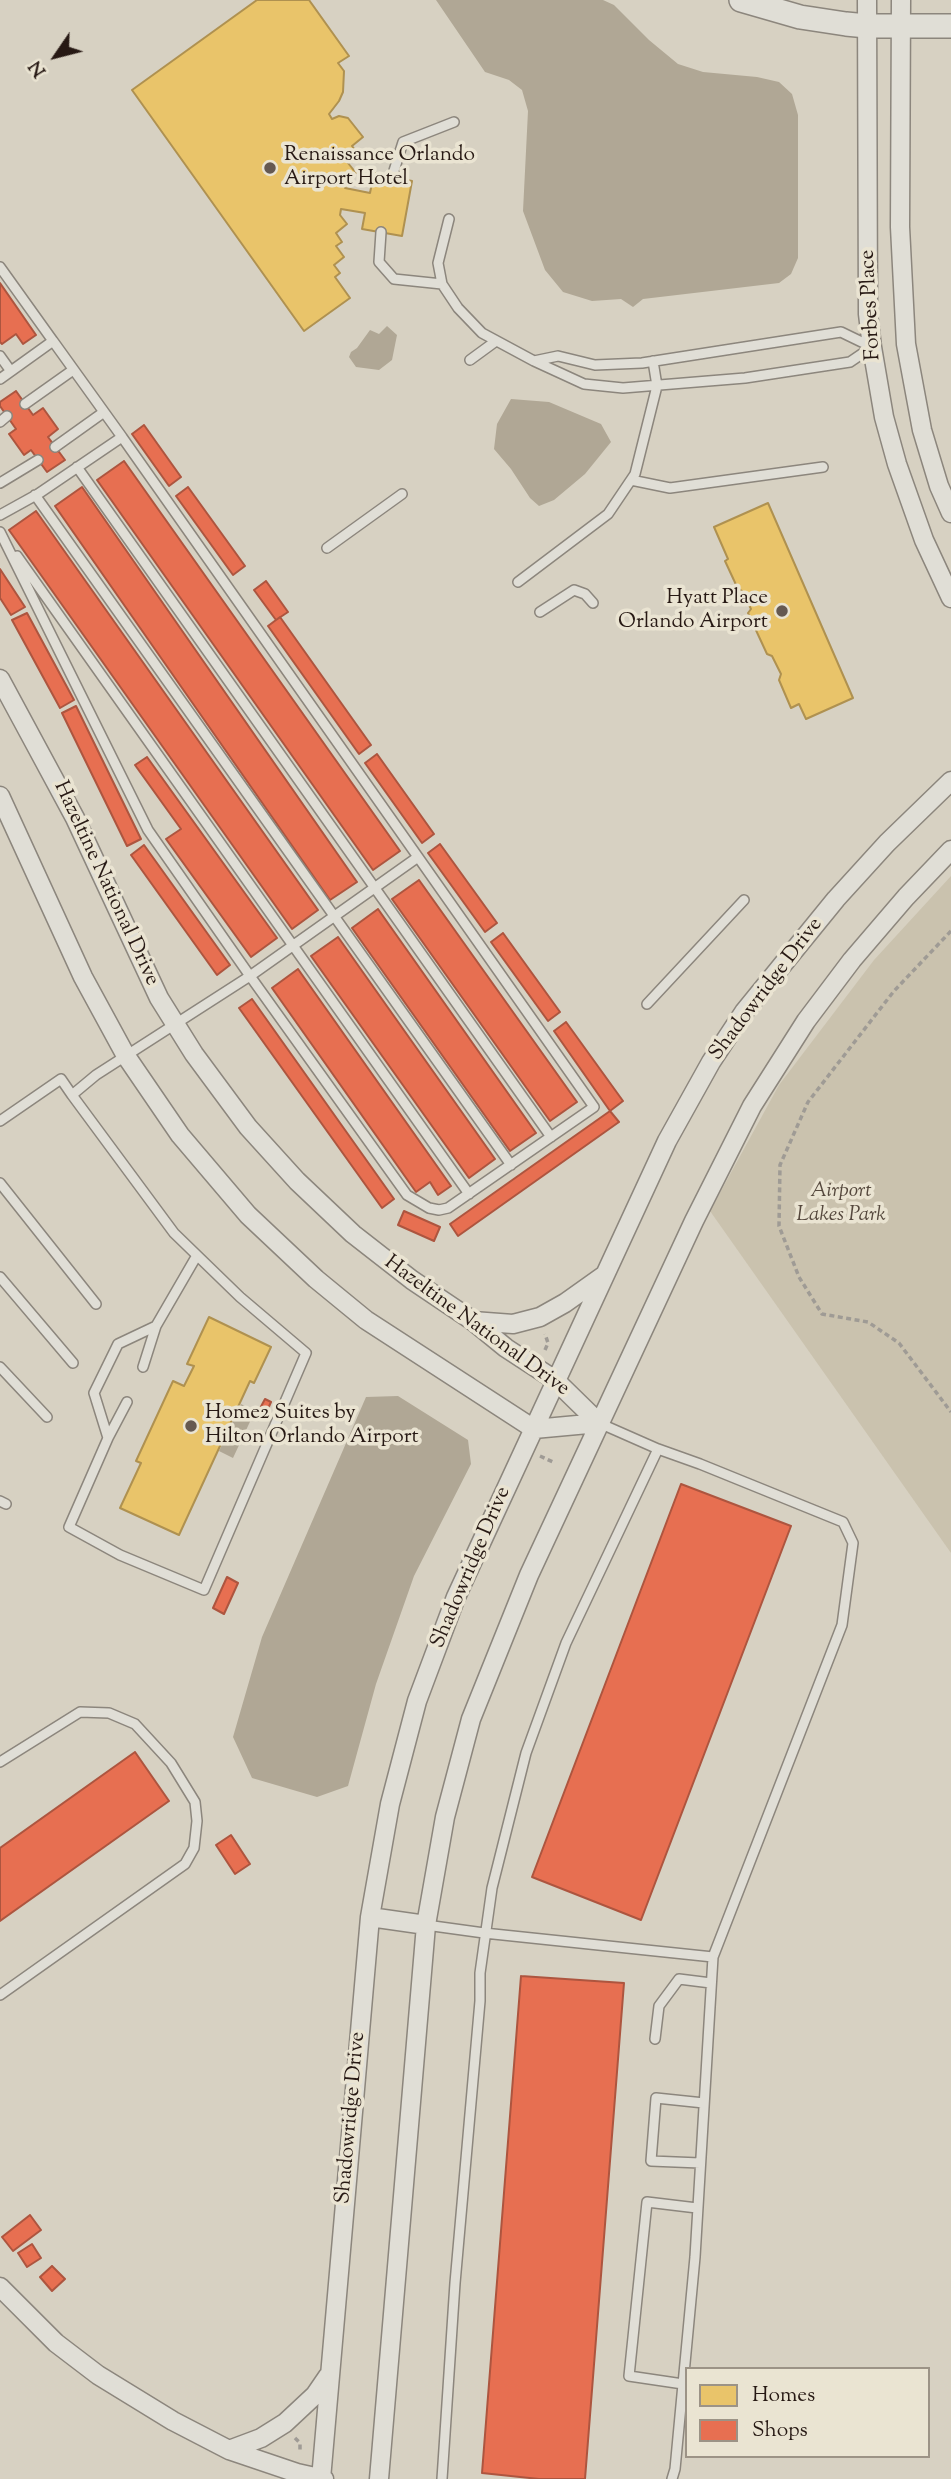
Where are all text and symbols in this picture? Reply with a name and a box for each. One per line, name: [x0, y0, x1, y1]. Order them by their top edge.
north arrow: [21, 21, 91, 91]
text: N: [23, 54, 54, 82]
place label: Renaissance Orlando Airport Hotel: [284, 143, 475, 193]
marker: Renaissance Orlando Airport Hotel: [262, 160, 278, 176]
street label: Forbes Place: [857, 249, 887, 361]
place label: Hyatt Place Orlando Airport: [618, 586, 768, 636]
marker: Hyatt Place Orlando Airport: [774, 603, 790, 619]
street label: Hazeltine National Drive: [47, 778, 163, 990]
street label: Shadowridge Drive: [705, 913, 829, 1067]
park label: Airport Lakes Park: [796, 1179, 886, 1229]
street label: Hazeltine National Drive: [378, 1251, 574, 1403]
place label: Home2 Suites by Hilton Orlando Airport: [205, 1401, 419, 1451]
marker: Home2 Suites by Hilton Orlando Airport: [183, 1418, 199, 1434]
street label: Shadowridge Drive: [427, 1484, 517, 1652]
street label: Shadowridge Drive: [332, 2031, 372, 2205]
legend: [685, 2367, 930, 2458]
text: Homes: [752, 2381, 815, 2411]
text: Shops: [752, 2416, 808, 2446]

